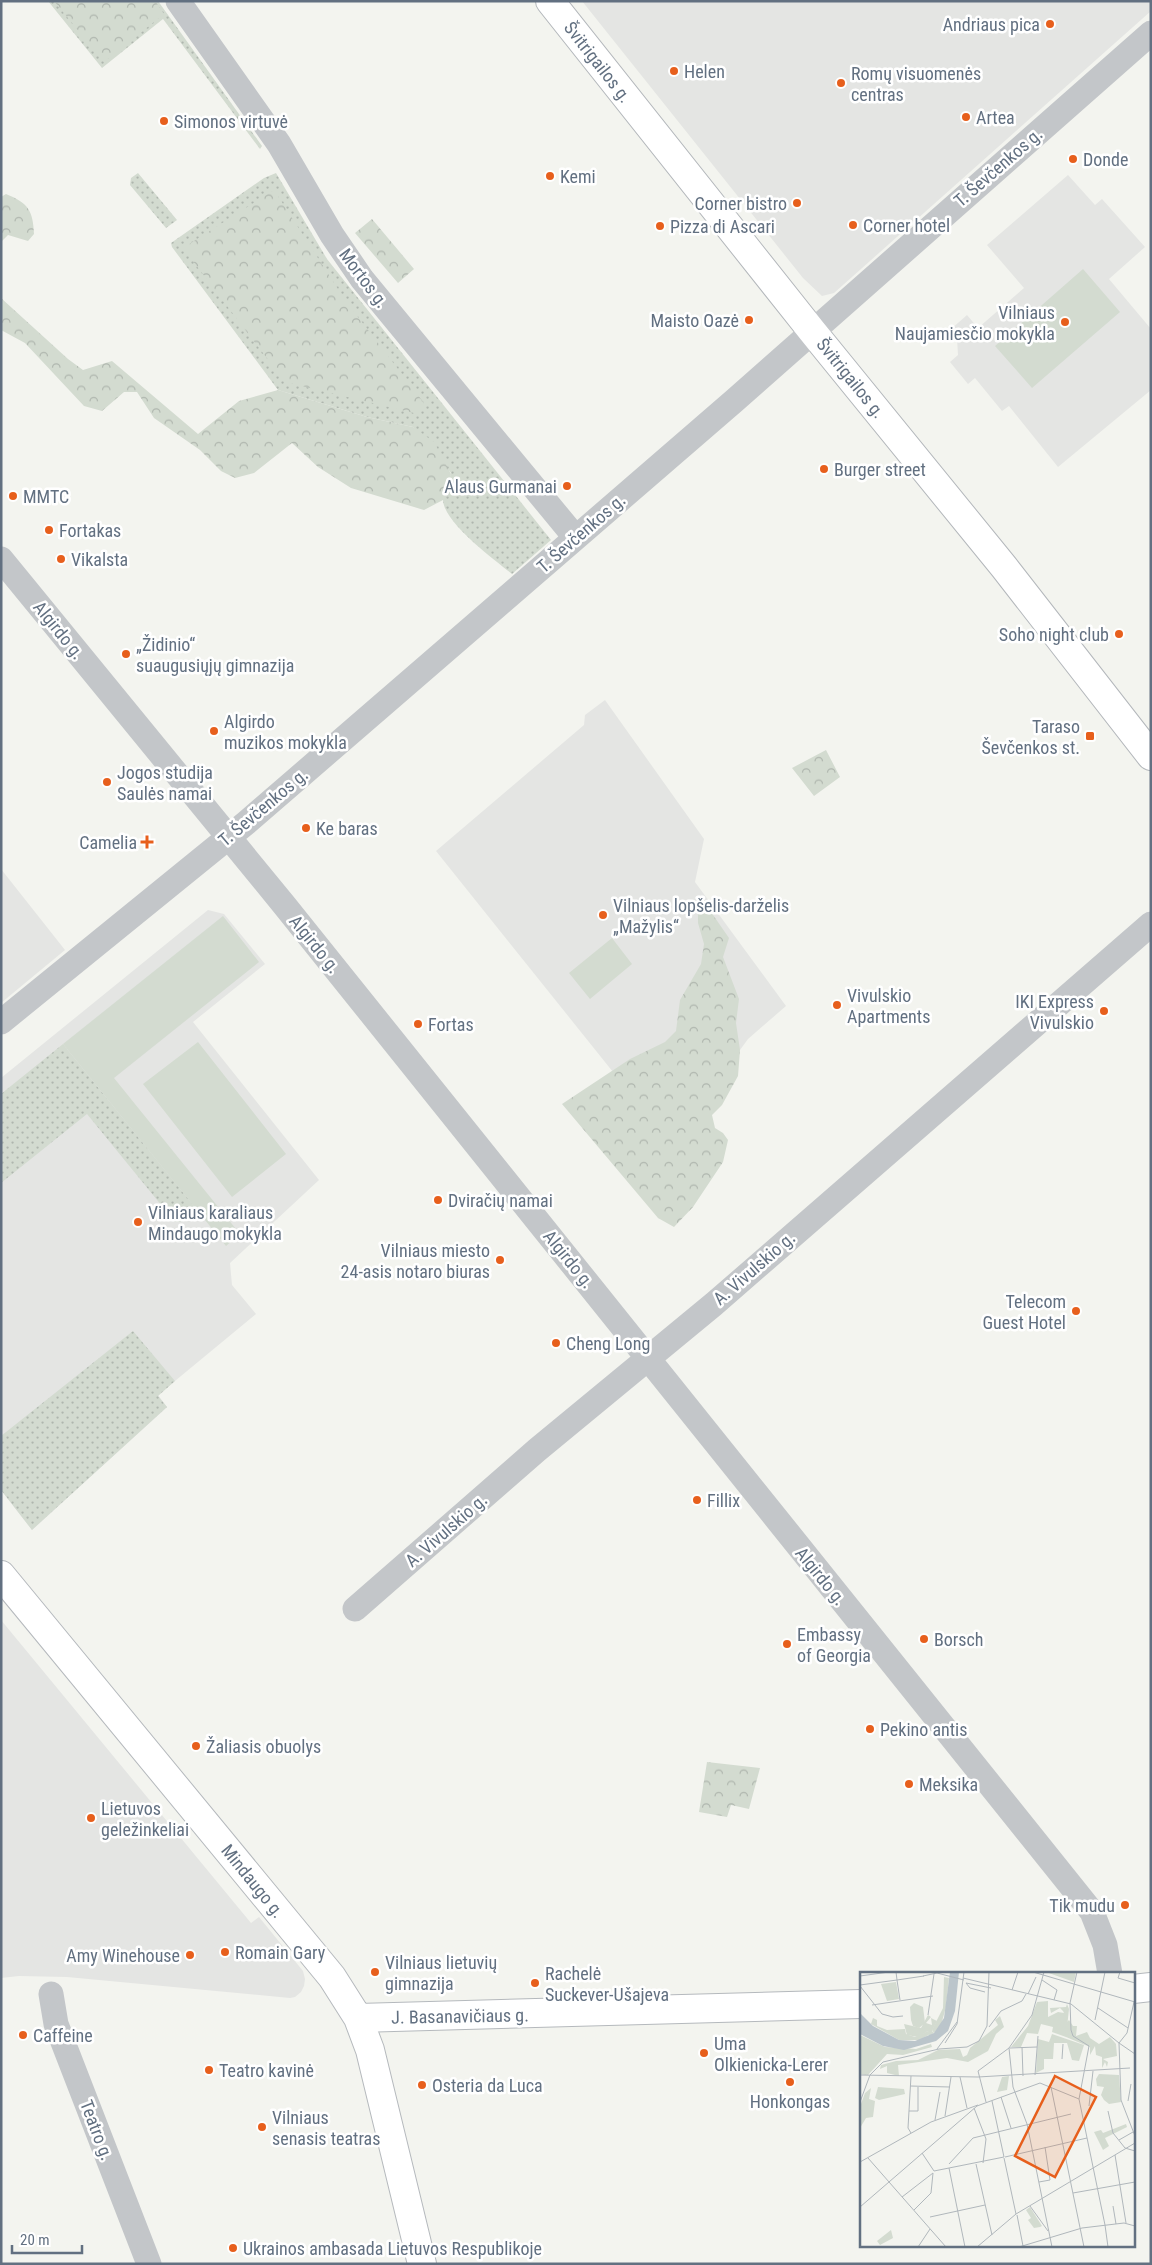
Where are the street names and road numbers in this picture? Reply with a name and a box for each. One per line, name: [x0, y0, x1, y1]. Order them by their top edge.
street label: Švitrigailos g.: [560, 17, 636, 107]
street label: T. Ševčenkos g.: [950, 123, 1046, 211]
street label: Mortos g.: [335, 244, 393, 312]
street label: Švitrigailos g.: [812, 334, 890, 422]
street label: T. Ševčenkos g.: [533, 489, 629, 577]
street label: Algirdo g.: [29, 597, 89, 663]
street label: T. Ševčenkos g.: [214, 764, 312, 850]
street label: Algirdo g.: [285, 911, 345, 977]
street label: Algirdo g.: [539, 1226, 599, 1292]
street label: A. Vivulskio g.: [709, 1227, 799, 1309]
street label: A. Vivulskio g.: [401, 1489, 491, 1571]
street label: Algirdo g.: [791, 1543, 851, 1609]
street label: Mindaugo g.: [217, 1840, 289, 1922]
street label: J. Basanavičiaus g.: [391, 2004, 529, 2028]
street label: Teatro g.: [76, 2097, 118, 2163]

